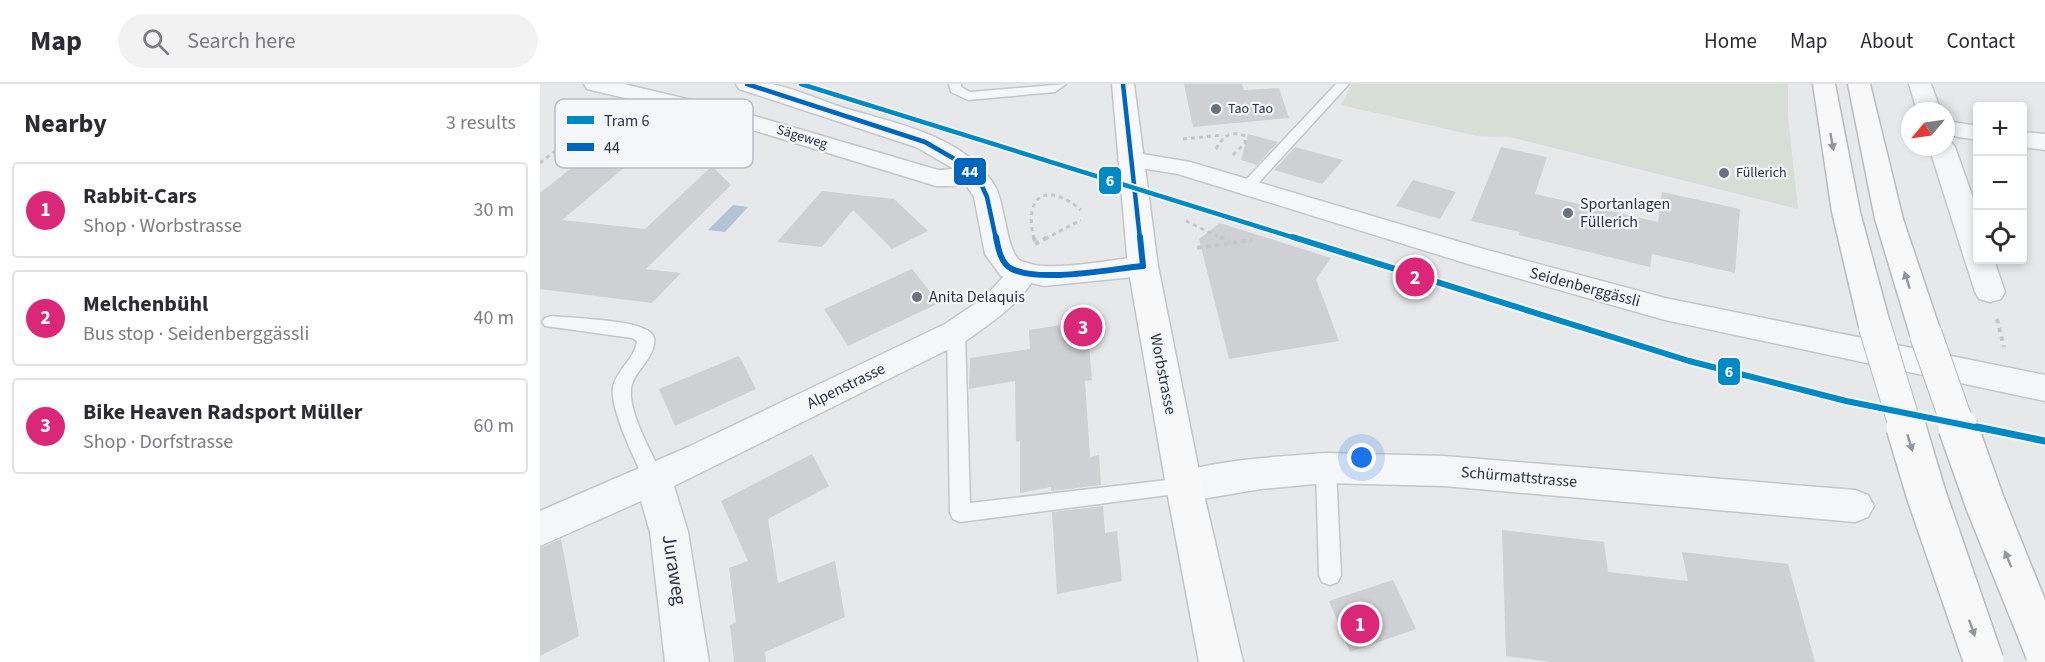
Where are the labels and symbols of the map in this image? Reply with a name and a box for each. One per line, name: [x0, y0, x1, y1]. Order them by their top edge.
legend: [555, 99, 753, 168]
place label: Tao Tao: [1228, 99, 1273, 119]
marker: Tao Tao: [1209, 102, 1223, 116]
north arrow: [1901, 102, 1955, 156]
text: Tram 6: [604, 110, 650, 132]
street label: Sägeweg: [774, 120, 830, 154]
one-way arrow: [1828, 132, 1837, 151]
text: 44: [604, 137, 620, 159]
line badge: 44: [953, 157, 987, 186]
text: 44: [962, 161, 979, 183]
place label: Füllerich: [1736, 163, 1787, 183]
line badge: 6: [1098, 166, 1122, 195]
marker: Füllerich: [1717, 166, 1731, 180]
text: 6: [1106, 170, 1114, 192]
place label: Sportanlagen Füllerich: [1580, 193, 1670, 233]
marker: Sportanlagen Füllerich: [1561, 206, 1575, 220]
pin: 2: [1396, 254, 1434, 300]
street label: Seidenberggässli: [1527, 262, 1643, 312]
one-way arrow: [1902, 271, 1912, 289]
place label: Anita Delaquis: [929, 286, 1025, 308]
marker: Anita Delaquis: [910, 290, 924, 304]
pin: 3: [1064, 304, 1102, 350]
street label: Worbstrasse: [1144, 332, 1182, 416]
line badge: 6: [1717, 357, 1741, 386]
street label: Alpenstrasse: [803, 358, 889, 414]
text: 6: [1725, 361, 1733, 383]
one-way arrow: [1906, 434, 1915, 452]
your location: [1347, 443, 1376, 472]
street label: Schürmattstrasse: [1460, 461, 1578, 493]
street label: Juraweg: [655, 533, 693, 607]
one-way arrow: [2002, 550, 2012, 568]
pin: 1: [1340, 602, 1380, 646]
one-way arrow: [1968, 619, 1977, 637]

